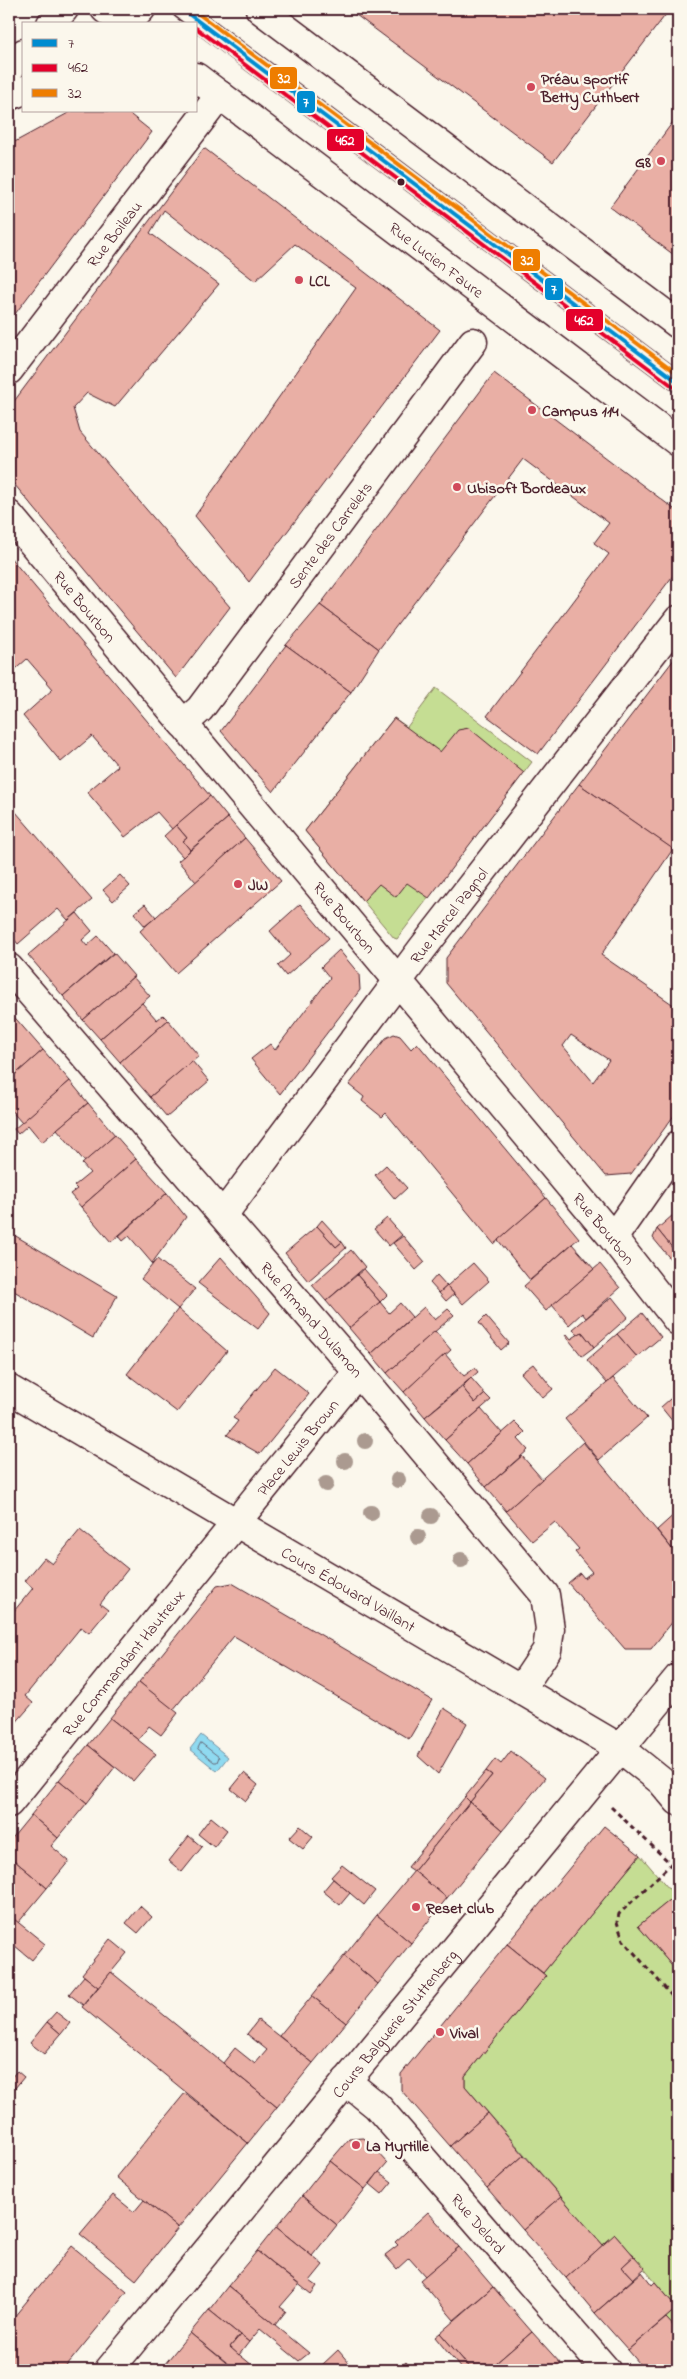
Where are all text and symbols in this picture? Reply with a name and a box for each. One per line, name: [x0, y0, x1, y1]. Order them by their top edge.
legend: [22, 22, 198, 112]
text: 7: [68, 33, 74, 55]
text: 462: [68, 57, 89, 79]
line badge: 32: [269, 66, 298, 90]
place label: Préau sportif Betty Cuthbert: [540, 68, 640, 111]
text: 32: [277, 69, 290, 90]
marker: Préau sportif Betty Cuthbert: [525, 81, 537, 93]
text: 32: [68, 83, 82, 105]
line badge: 7: [296, 90, 316, 114]
text: 7: [303, 93, 309, 114]
line badge: 462: [326, 128, 365, 152]
text: 462: [335, 131, 354, 152]
place label: G8: [635, 151, 651, 175]
marker: G8: [655, 155, 667, 167]
unlabelled marker: [396, 177, 406, 187]
street label: Rue Boileau: [82, 196, 149, 273]
street label: Rue Lucien Faure: [383, 217, 489, 305]
line badge: 32: [512, 248, 541, 272]
text: 32: [520, 251, 533, 272]
place label: LCL: [309, 270, 331, 294]
marker: LCL: [293, 274, 305, 286]
line badge: 7: [544, 277, 564, 301]
text: 7: [551, 280, 557, 301]
line badge: 462: [565, 308, 604, 332]
text: 462: [574, 311, 593, 332]
place label: Campus 114: [542, 400, 619, 424]
marker: Campus 114: [526, 404, 538, 416]
street label: Sente des Carrelets: [283, 477, 379, 594]
place label: Ubisoft Bordeaux: [467, 477, 586, 501]
marker: Ubisoft Bordeaux: [451, 481, 463, 493]
street label: Rue Bourbon: [47, 567, 121, 649]
street label: Rue Marcel Pagnol: [405, 863, 495, 970]
place label: JW: [248, 874, 268, 898]
street label: Rue Bourbon: [306, 877, 381, 960]
marker: JW: [232, 878, 244, 890]
street label: Rue Bourbon: [566, 1188, 640, 1271]
street label: Rue Armand Dulamon: [254, 1257, 368, 1384]
street label: Place Lewis Brown: [252, 1394, 346, 1502]
street label: Cours Édouard Vaillant: [276, 1541, 420, 1640]
street label: Rue Commandant Hautreux: [57, 1585, 192, 1742]
place label: Reset club: [425, 1897, 495, 1921]
marker: Reset club: [410, 1901, 422, 1913]
street label: Cours Balguerie Stuttenberg: [327, 1945, 464, 2104]
place label: Vival: [449, 2022, 479, 2046]
marker: Vival: [434, 2026, 446, 2038]
place label: La Myrtille: [366, 2135, 430, 2160]
marker: La Myrtille: [350, 2139, 362, 2151]
street label: Rue Delord: [444, 2189, 510, 2260]

